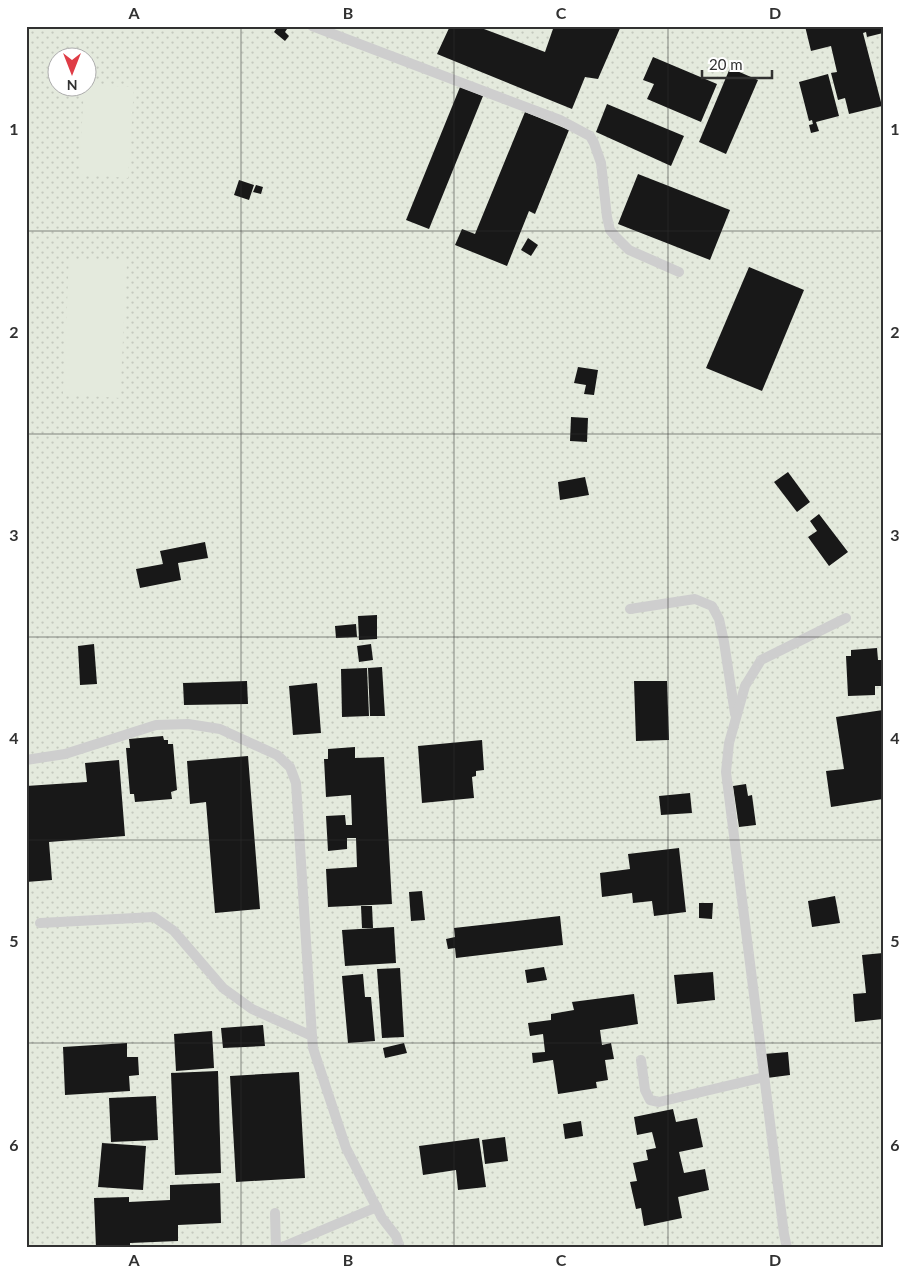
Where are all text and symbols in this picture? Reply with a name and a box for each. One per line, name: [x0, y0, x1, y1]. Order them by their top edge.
text: A: [127, 3, 140, 22]
text: B: [343, 3, 353, 22]
text: C: [556, 3, 567, 22]
text: D: [769, 3, 781, 22]
north arrow: [48, 48, 98, 98]
scale bar: [702, 48, 772, 80]
text: 20 m: [709, 55, 743, 73]
text: N: [67, 77, 77, 94]
text: 1: [9, 119, 19, 138]
text: 1: [890, 119, 900, 138]
text: 2: [9, 322, 19, 341]
text: 2: [890, 322, 900, 341]
text: 3: [9, 525, 19, 544]
text: 3: [890, 525, 900, 544]
text: 4: [9, 728, 19, 747]
text: 4: [890, 728, 900, 747]
text: 5: [9, 931, 19, 950]
text: 5: [890, 931, 900, 950]
text: 6: [9, 1135, 19, 1154]
text: 6: [890, 1135, 900, 1154]
text: A: [127, 1250, 140, 1269]
text: B: [343, 1250, 353, 1269]
text: C: [556, 1250, 567, 1269]
text: D: [769, 1250, 781, 1269]

